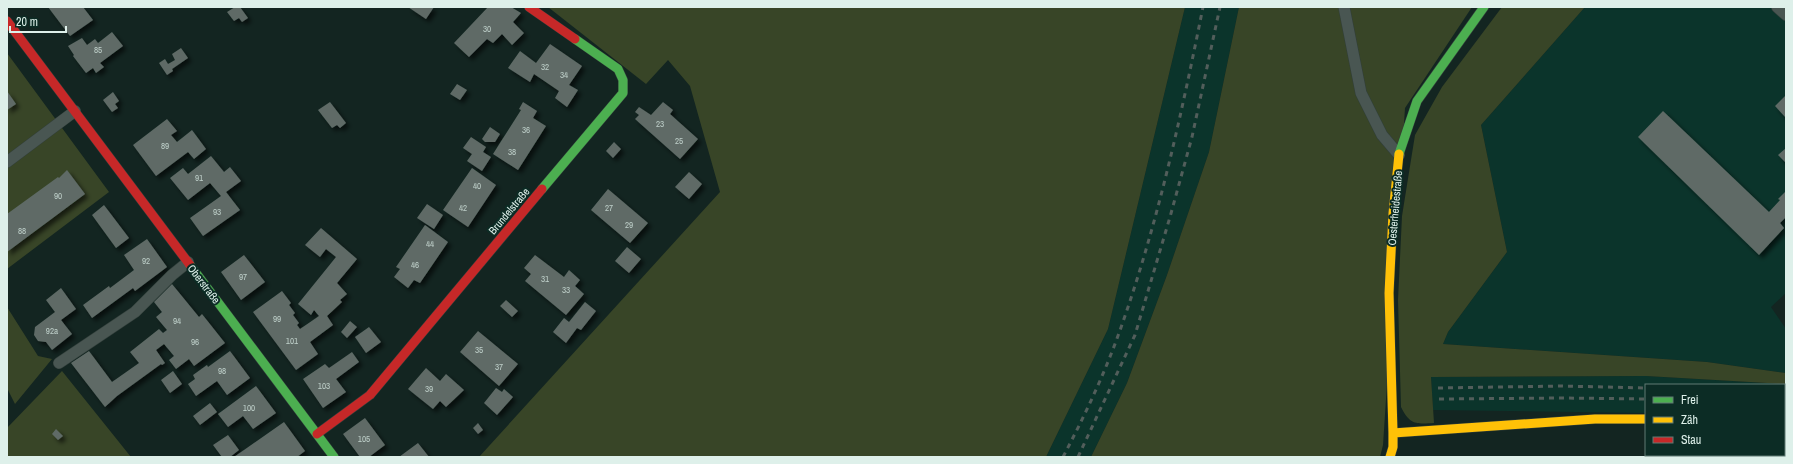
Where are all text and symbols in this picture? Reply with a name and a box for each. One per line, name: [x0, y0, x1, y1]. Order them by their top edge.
scale bar: [10, 8, 66, 34]
text: 20 m: [16, 14, 38, 30]
house number: 30: [483, 23, 491, 35]
house number: 85: [94, 44, 102, 56]
house number: 32: [541, 61, 549, 73]
house number: 34: [560, 69, 568, 81]
house number: 23: [656, 118, 664, 130]
house number: 36: [522, 124, 530, 136]
house number: 25: [675, 135, 683, 147]
house number: 89: [161, 140, 169, 152]
house number: 38: [508, 146, 516, 158]
street label: Oesterheidestraße: [1385, 170, 1405, 246]
house number: 91: [195, 172, 203, 184]
house number: 40: [473, 180, 481, 192]
street label: Brundelstraße: [485, 185, 533, 237]
house number: 90: [54, 190, 62, 202]
house number: 42: [459, 202, 467, 214]
house number: 27: [605, 202, 613, 214]
house number: 93: [213, 206, 221, 218]
house number: 29: [625, 219, 633, 231]
house number: 88: [18, 225, 26, 237]
house number: 44: [426, 238, 434, 250]
house number: 92: [142, 255, 150, 267]
house number: 46: [411, 259, 419, 271]
street label: Oberstraße: [185, 262, 223, 306]
house number: 97: [239, 271, 247, 283]
house number: 31: [541, 273, 549, 285]
house number: 33: [562, 284, 570, 296]
house number: 99: [273, 313, 281, 325]
house number: 94: [173, 315, 181, 327]
house number: 92a: [46, 325, 58, 337]
house number: 101: [286, 335, 298, 347]
house number: 96: [191, 336, 199, 348]
house number: 35: [475, 344, 483, 356]
house number: 37: [495, 361, 503, 373]
house number: 98: [218, 365, 226, 377]
house number: 103: [318, 380, 330, 392]
house number: 39: [425, 383, 433, 395]
legend: [1645, 384, 1785, 456]
text: Frei: [1681, 392, 1699, 408]
house number: 100: [243, 402, 255, 414]
text: Zäh: [1681, 412, 1698, 428]
text: Stau: [1681, 432, 1701, 448]
house number: 105: [358, 433, 370, 445]

